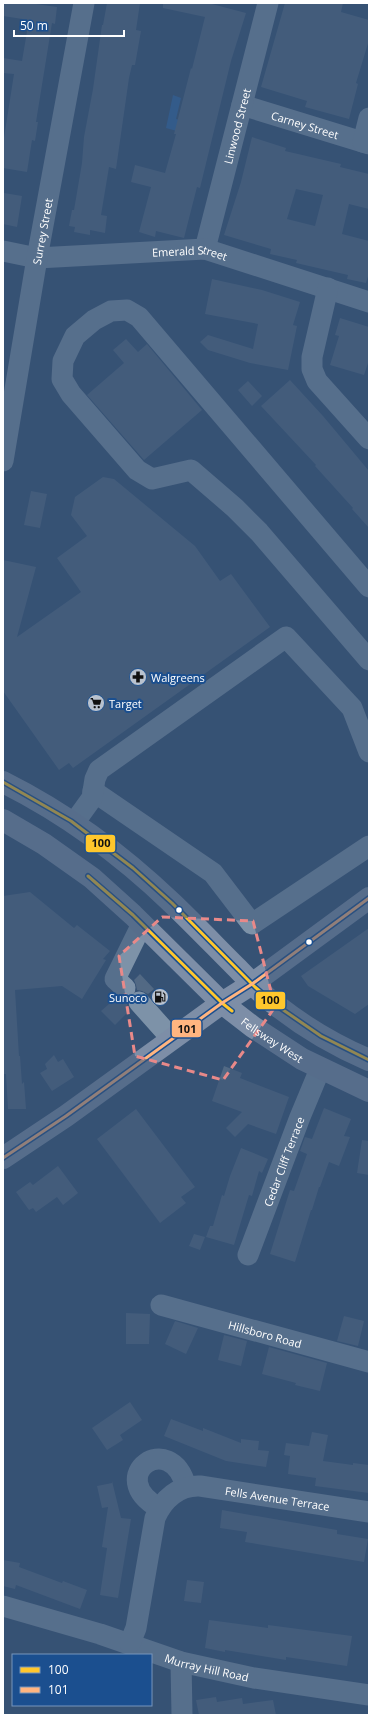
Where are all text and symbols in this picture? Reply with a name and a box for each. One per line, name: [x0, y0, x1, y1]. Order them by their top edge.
scale bar: [14, 12, 124, 38]
text: 50 m: [20, 17, 48, 34]
street label: Linwood Street: [220, 87, 253, 165]
street label: Carney Street: [270, 107, 341, 142]
street label: Surrey Street: [29, 197, 55, 266]
street label: Emerald Street: [152, 241, 229, 263]
pharmacy icon: Walgreens: [128, 667, 148, 687]
place label: Walgreens: [151, 670, 205, 685]
supermarket icon: Target: [86, 693, 106, 713]
place label: Target: [109, 696, 142, 711]
line badge: 100: [85, 834, 116, 853]
text: 100: [92, 835, 110, 850]
unlabelled marker: [174, 905, 184, 915]
unlabelled marker: [304, 937, 314, 947]
fuel station icon: Sunoco: [150, 987, 170, 1007]
place label: Sunoco: [109, 990, 147, 1005]
line badge: 100: [255, 991, 286, 1010]
text: 100: [261, 992, 279, 1007]
street label: Fellsway West: [238, 1013, 306, 1065]
line badge: 101: [171, 1019, 202, 1038]
text: 101: [178, 1021, 196, 1036]
street label: Cedar Cliff Terrace: [260, 1114, 307, 1208]
street label: Hillsboro Road: [227, 1316, 303, 1351]
street label: Fells Avenue Terrace: [224, 1482, 331, 1513]
street label: Murray Hill Road: [163, 1650, 250, 1684]
legend: [12, 1654, 152, 1706]
text: 100: [48, 1661, 69, 1678]
text: 101: [48, 1681, 69, 1698]

